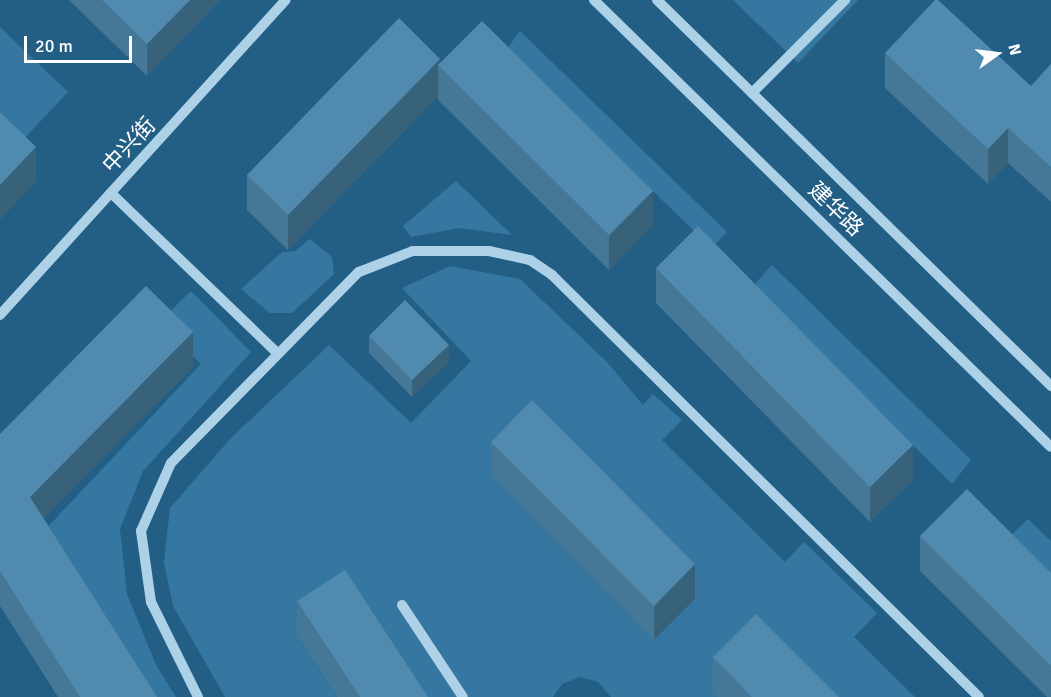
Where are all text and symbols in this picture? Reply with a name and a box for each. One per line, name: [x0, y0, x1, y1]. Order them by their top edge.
scale bar: [27, 24, 135, 62]
north arrow: [967, 24, 1027, 84]
text: 20 m: [35, 35, 73, 57]
text: N: [1003, 42, 1026, 57]
street label: 中兴街: [97, 112, 161, 178]
street label: 建华路: [803, 177, 869, 241]

